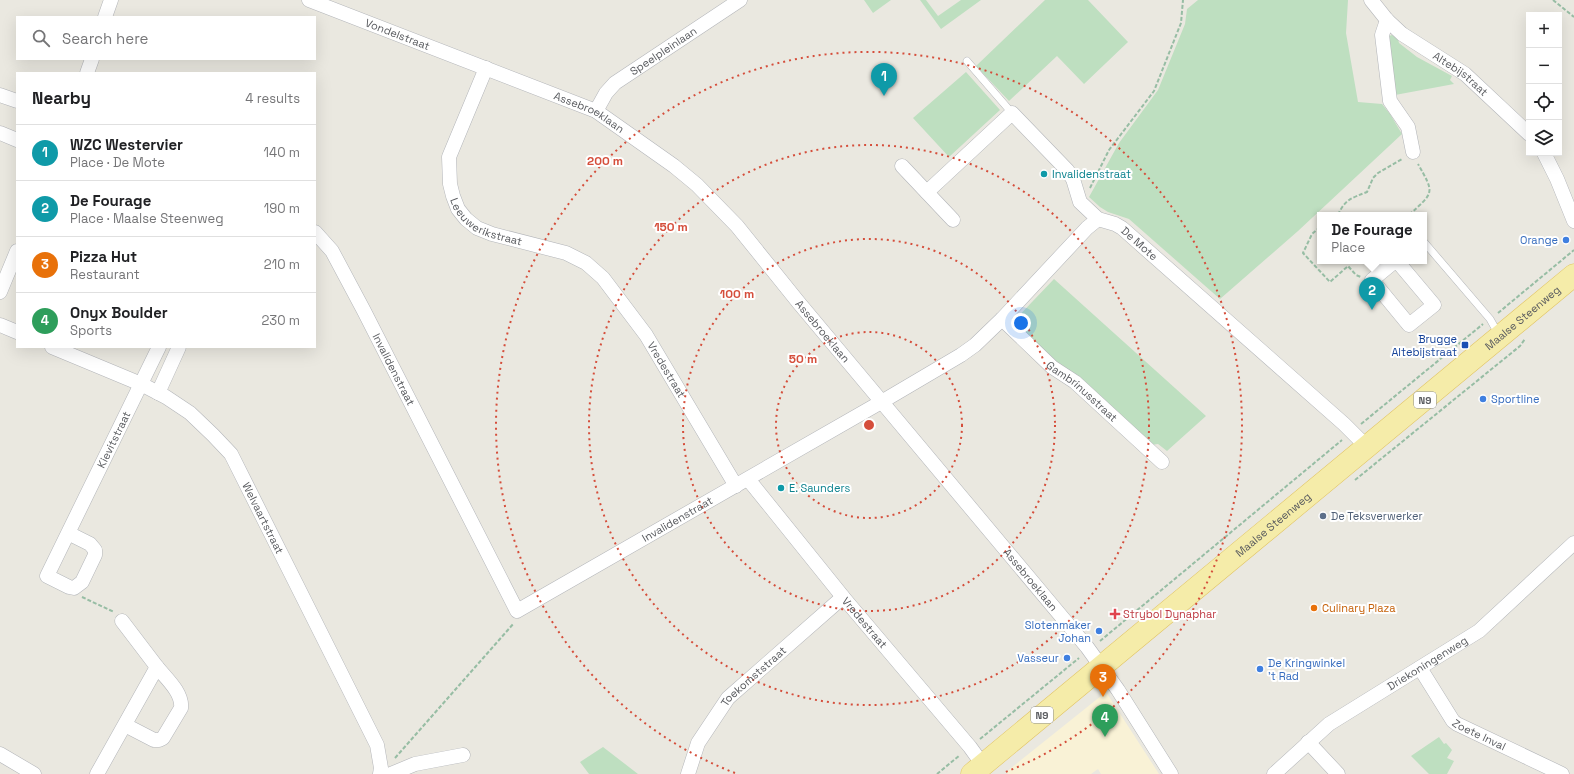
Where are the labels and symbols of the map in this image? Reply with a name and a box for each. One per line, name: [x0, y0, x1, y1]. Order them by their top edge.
street label: Vondelstraat: [363, 15, 432, 53]
street label: Speelpleinlaan: [627, 24, 699, 78]
street label: Altebijstraat: [1430, 48, 1491, 99]
pin: 1: [871, 63, 897, 96]
street label: Assebroeklaan: [552, 88, 627, 136]
text: 200 m: [587, 153, 623, 169]
place label: Invalidenstraat: [1052, 167, 1131, 181]
marker: Invalidenstraat: [1039, 169, 1049, 179]
street label: Leeuwerikstraat: [447, 196, 524, 248]
text: 150 m: [654, 219, 688, 235]
street label: De Mote: [1118, 224, 1161, 263]
place label: Orange: [1520, 233, 1558, 247]
marker: Orange: [1561, 235, 1571, 245]
pin: 2: [1359, 277, 1385, 310]
street label: Maalse Steenweg: [1482, 282, 1563, 353]
text: 100 m: [720, 286, 754, 302]
street label: Assebroeklaan: [792, 297, 853, 365]
your location: [1011, 313, 1031, 333]
street label: Invalidenstraat: [370, 331, 418, 408]
place label: Brugge Altebijstraat: [1391, 332, 1457, 359]
street label: Vredestraat: [645, 339, 689, 400]
marker: Brugge Altebijstraat: [1460, 340, 1470, 350]
text: 50 m: [789, 351, 817, 367]
street label: Gambrinusstraat: [1043, 358, 1121, 425]
road number: N9: [1414, 392, 1436, 408]
place label: Sportline: [1491, 392, 1539, 406]
marker: Sportline: [1478, 394, 1488, 404]
street label: Kievitstraat: [94, 409, 134, 470]
centre of rings: [862, 418, 876, 432]
street label: Welvaartstraat: [239, 480, 287, 556]
place label: E. Saunders: [789, 481, 850, 495]
marker: E. Saunders: [776, 483, 786, 493]
street label: Maalse Steenweg: [1233, 489, 1314, 560]
street label: Invalidenstraat: [639, 493, 715, 545]
place label: De Teksverwerker: [1331, 509, 1423, 523]
marker: De Teksverwerker: [1318, 511, 1328, 521]
street label: Assebroeklaan: [1000, 546, 1061, 614]
street label: Vredestraat: [839, 594, 890, 651]
place label: Culinary Plaza: [1322, 601, 1396, 615]
marker: Culinary Plaza: [1309, 603, 1319, 613]
place label: Strybol Dynaphar: [1123, 607, 1216, 621]
marker: Strybol Dynaphar: [1110, 609, 1120, 619]
place label: Slotenmaker Johan: [1025, 618, 1091, 645]
marker: Slotenmaker Johan: [1094, 626, 1104, 636]
street label: Driekoningenweg: [1385, 633, 1470, 693]
street label: Toekomststraat: [718, 643, 789, 709]
place label: Vasseur: [1017, 651, 1059, 665]
marker: Vasseur: [1062, 653, 1072, 663]
place label: De Kringwinkel 't Rad: [1268, 656, 1345, 683]
pin: 3: [1090, 664, 1116, 697]
marker: De Kringwinkel 't Rad: [1255, 664, 1265, 674]
pin: 4: [1092, 704, 1118, 737]
road number: N9: [1031, 707, 1053, 723]
street label: Zoete Inval: [1449, 716, 1508, 753]

